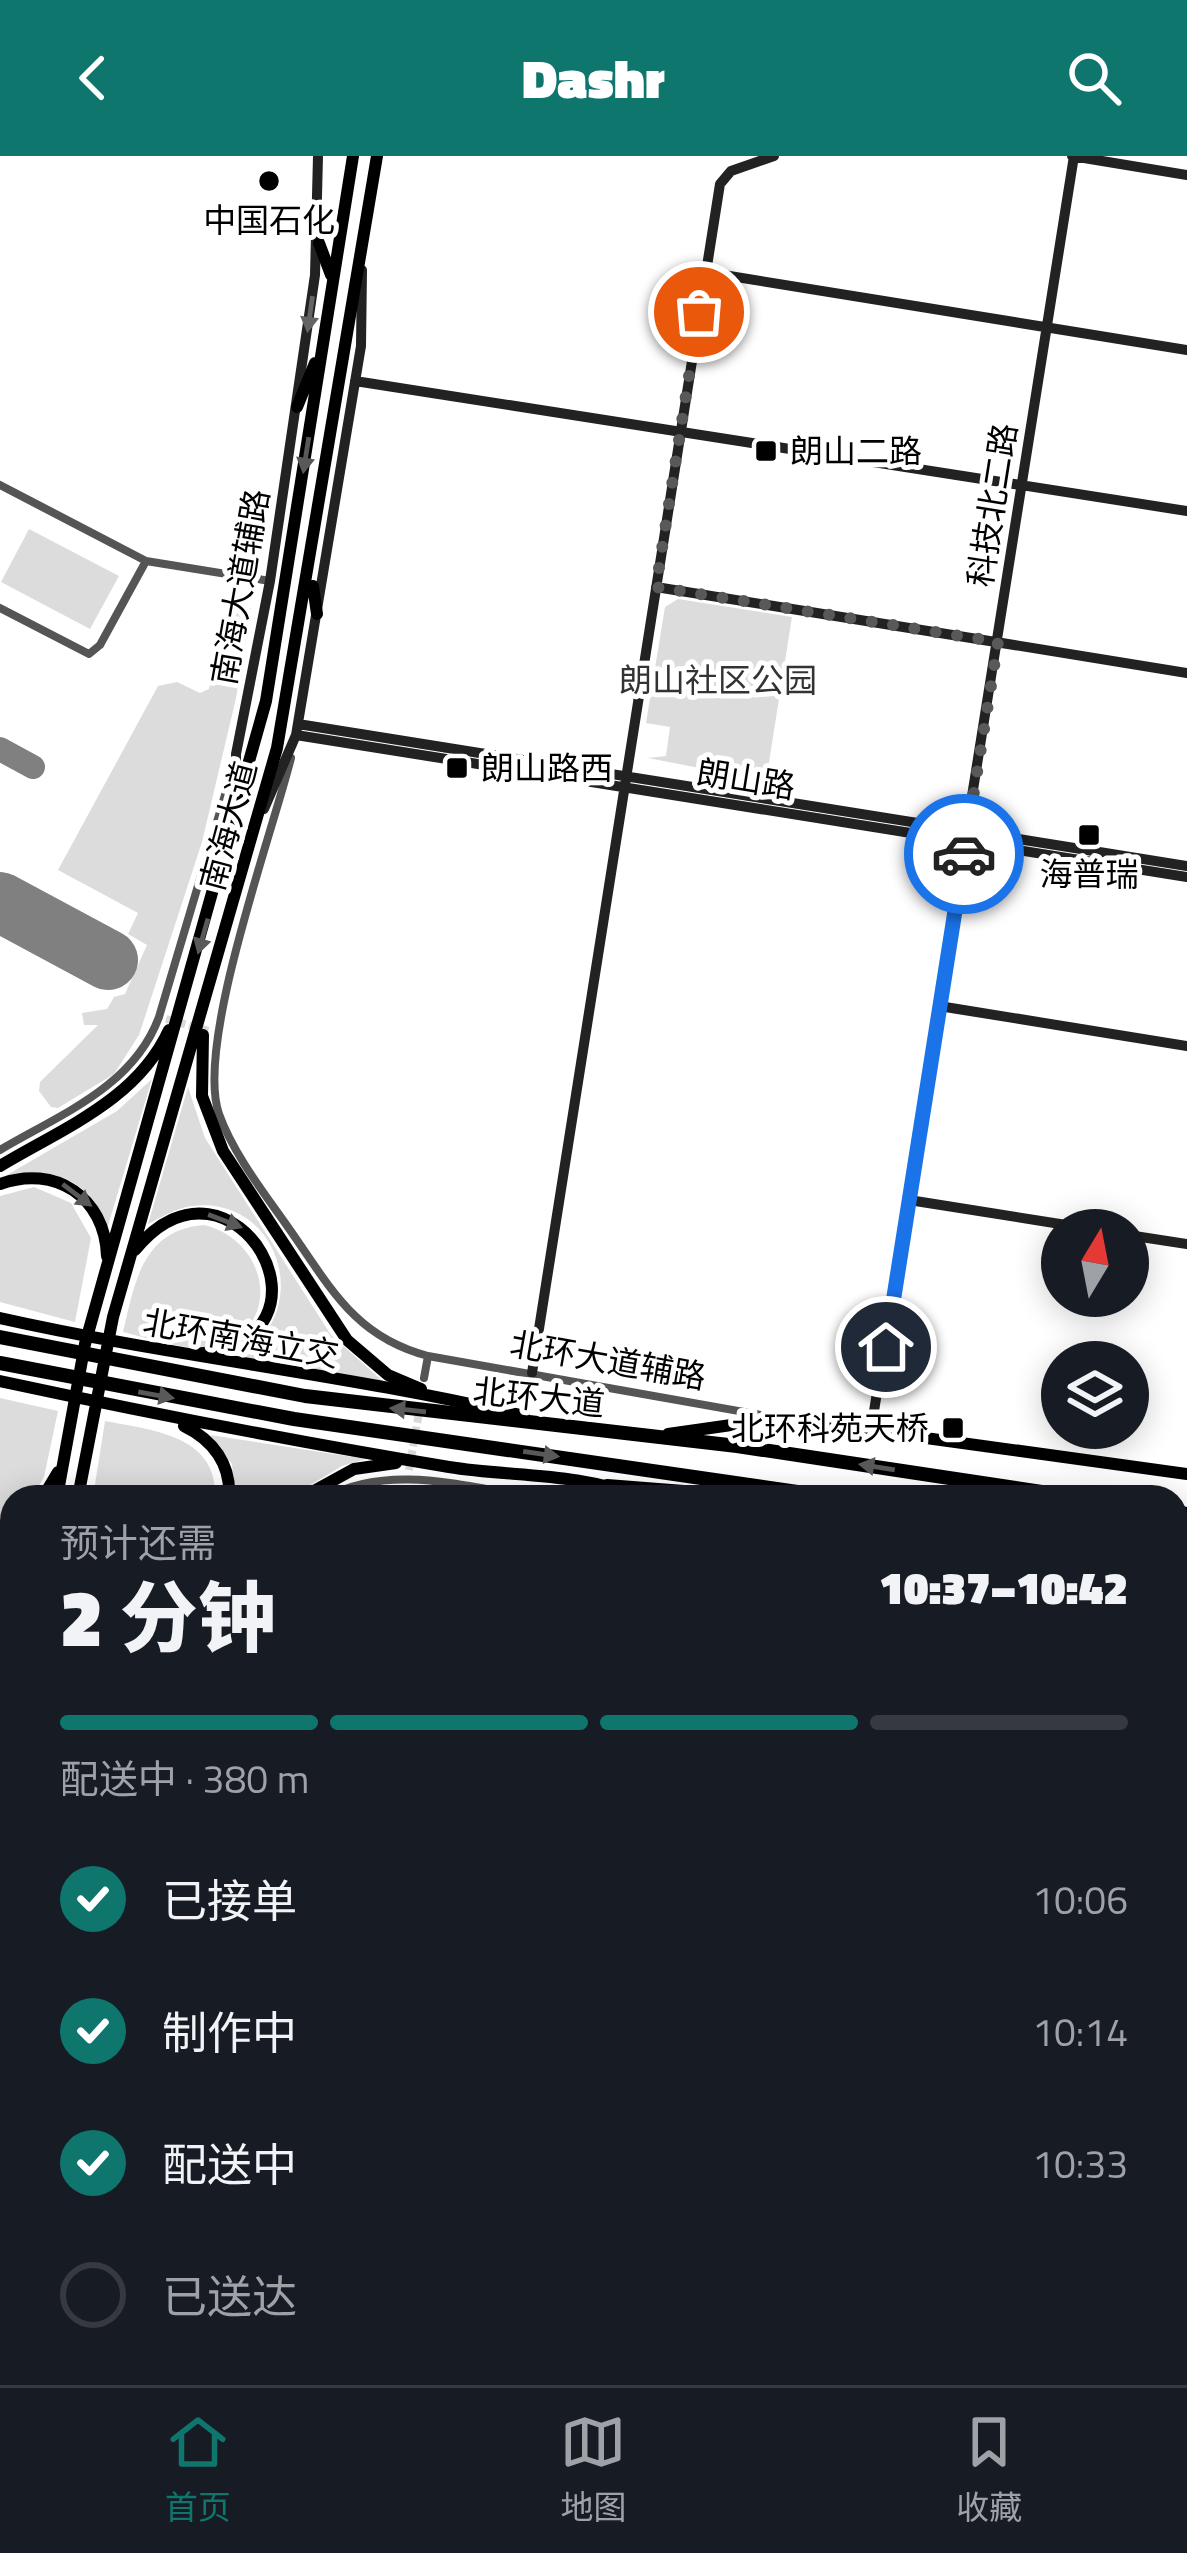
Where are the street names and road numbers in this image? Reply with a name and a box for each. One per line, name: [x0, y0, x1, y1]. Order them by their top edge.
street label: 科技北二路: [954, 420, 1030, 590]
street label: 南海大道辅路: [198, 485, 282, 689]
street label: 朗山路: [693, 747, 799, 811]
street label: 南海大道: [187, 756, 269, 896]
street label: 北环南海立交: [139, 1296, 343, 1380]
street label: 北环大道辅路: [507, 1323, 709, 1397]
street label: 北环大道: [471, 1370, 607, 1424]

